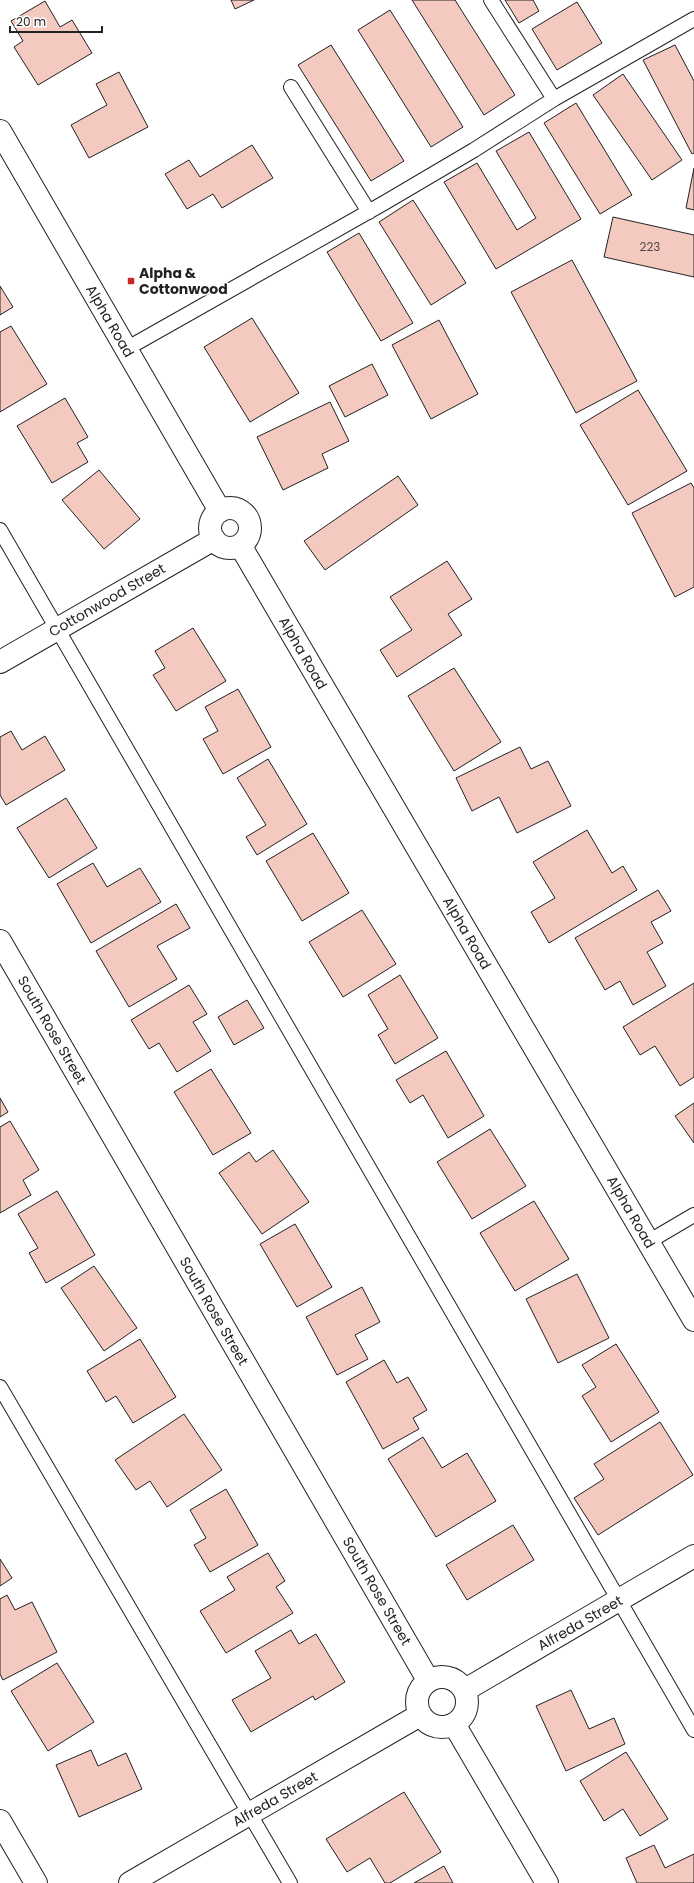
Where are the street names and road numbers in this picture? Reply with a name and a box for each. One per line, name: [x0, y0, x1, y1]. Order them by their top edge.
street label: Alpha Road: [81, 281, 139, 361]
street label: Cottonwood Street: [45, 558, 169, 642]
street label: Alpha Road: [274, 613, 332, 693]
street label: Alpha Road: [438, 893, 496, 973]
street label: South Rose Street: [13, 972, 91, 1088]
street label: Alpha Road: [602, 1172, 660, 1252]
street label: South Rose Street: [175, 1253, 253, 1369]
street label: South Rose Street: [338, 1533, 416, 1649]
street label: Alfreda Street: [534, 1591, 626, 1655]
street label: Alfreda Street: [229, 1767, 321, 1831]

